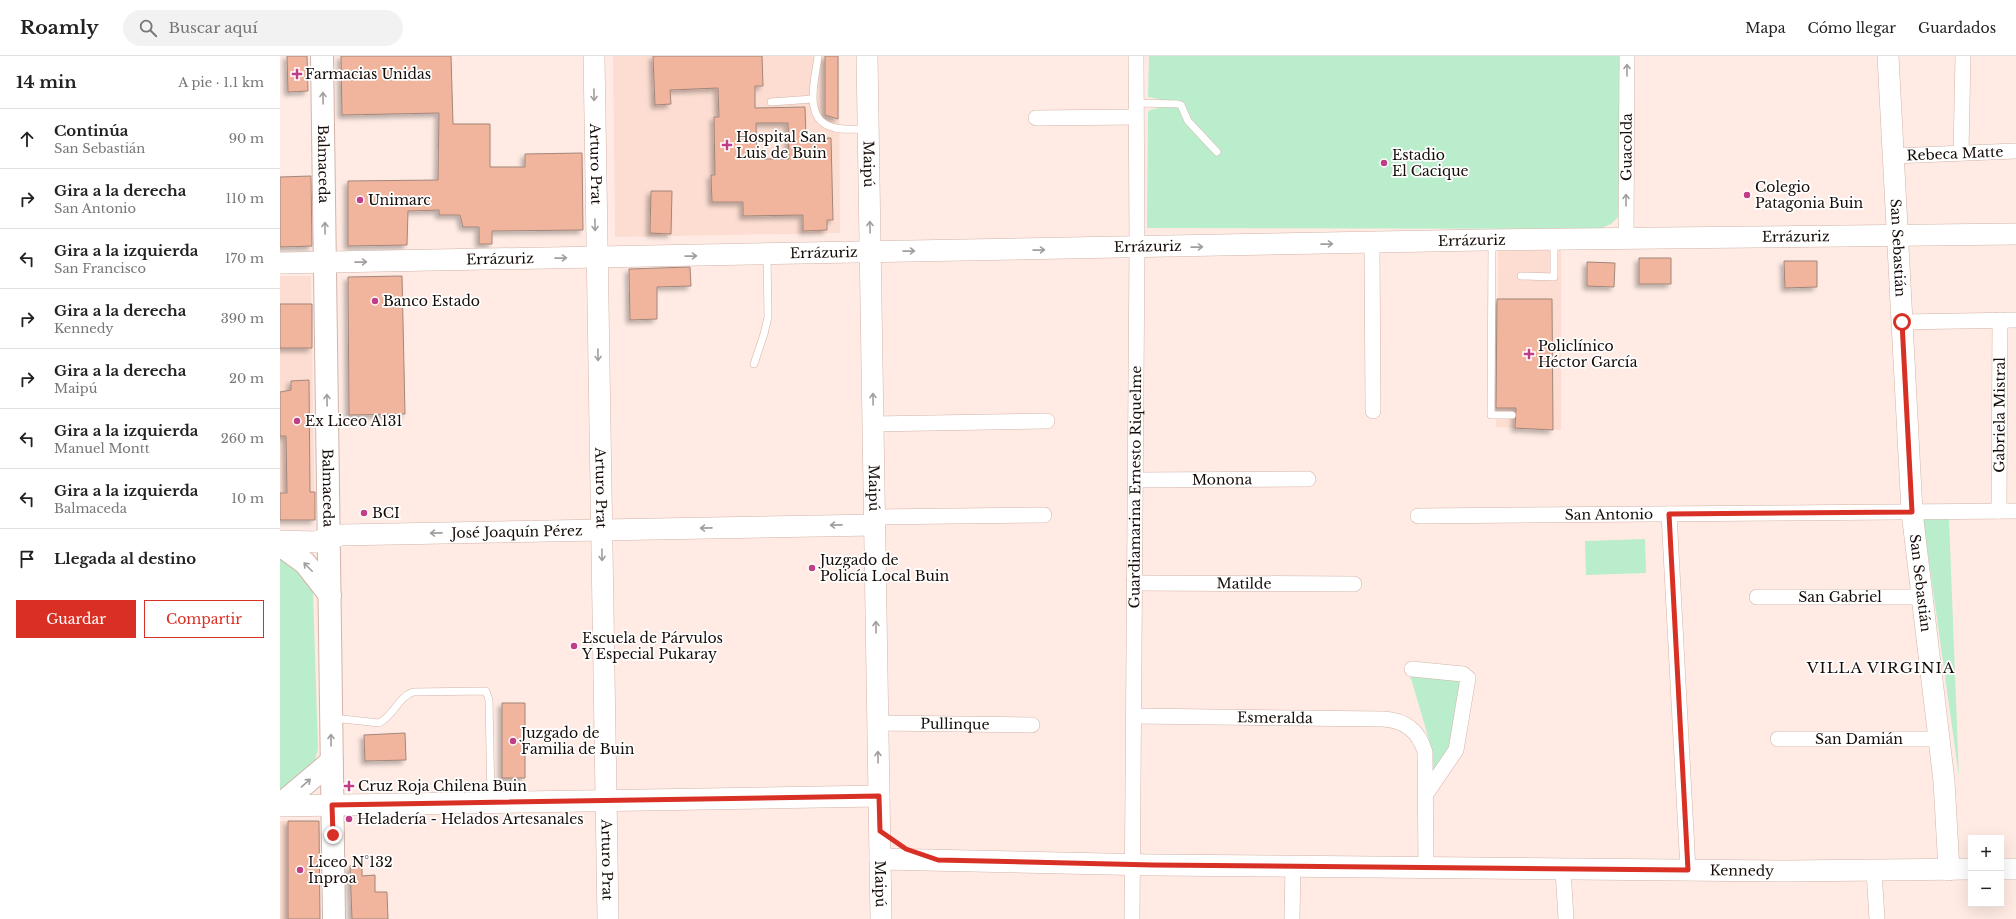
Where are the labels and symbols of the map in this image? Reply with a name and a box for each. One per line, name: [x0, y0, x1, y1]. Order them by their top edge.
one-way arrow: [1623, 64, 1631, 77]
place label: Farmacias Unidas: [305, 65, 431, 83]
marker: Farmacias Unidas: [292, 69, 302, 79]
one-way arrow: [590, 88, 597, 101]
one-way arrow: [319, 92, 326, 105]
street label: Guacolda: [1617, 113, 1636, 181]
street label: Arturo Prat: [586, 122, 605, 205]
street label: Balmaceda: [314, 125, 333, 204]
place label: Hospital San Luis de Buin: [736, 128, 827, 162]
marker: Hospital San Luis de Buin: [721, 139, 733, 151]
street label: Maipú: [859, 140, 878, 188]
street label: Rebeca Matte: [1906, 143, 2004, 164]
place label: Estadio El Cacique: [1392, 146, 1469, 180]
marker: Estadio El Cacique: [1379, 158, 1389, 168]
place label: Colegio Patagonia Buin: [1755, 178, 1864, 212]
marker: Colegio Patagonia Buin: [1742, 190, 1752, 200]
place label: Unimarc: [368, 191, 431, 209]
one-way arrow: [1622, 194, 1630, 207]
marker: Unimarc: [355, 195, 365, 205]
street label: San Sebastián: [1887, 198, 1910, 298]
one-way arrow: [591, 218, 599, 231]
one-way arrow: [866, 221, 874, 234]
one-way arrow: [321, 222, 329, 235]
street label: Errázuriz: [1762, 227, 1830, 246]
street label: Errázuriz: [1438, 231, 1506, 250]
street label: Errázuriz: [1114, 237, 1182, 256]
one-way arrow: [1320, 240, 1333, 248]
street label: Errázuriz: [790, 243, 858, 262]
one-way arrow: [1190, 243, 1203, 251]
one-way arrow: [1032, 246, 1045, 253]
one-way arrow: [902, 248, 915, 255]
street label: Errázuriz: [466, 249, 534, 268]
one-way arrow: [684, 252, 697, 259]
one-way arrow: [554, 254, 567, 262]
one-way arrow: [354, 258, 367, 266]
place label: Banco Estado: [383, 292, 480, 310]
marker: Banco Estado: [370, 296, 380, 306]
route start: [1893, 313, 1911, 331]
place label: Policlínico Héctor García: [1538, 337, 1638, 371]
one-way arrow: [594, 348, 602, 361]
marker: Policlínico Héctor García: [1523, 348, 1535, 360]
street label: Gabriela Mistral: [1990, 357, 2009, 473]
street label: Guardiamarina Ernesto Riquelme: [1125, 366, 1145, 609]
one-way arrow: [869, 393, 876, 406]
one-way arrow: [323, 394, 331, 407]
place label: Ex Liceo A131: [305, 412, 403, 430]
marker: Ex Liceo A131: [292, 416, 302, 426]
street label: Arturo Prat: [591, 446, 611, 529]
street label: Balmaceda: [318, 449, 338, 528]
street label: Maipú: [865, 464, 883, 512]
street label: Monona: [1192, 470, 1252, 489]
place label: BCI: [372, 504, 400, 522]
street label: San Antonio: [1565, 505, 1653, 524]
marker: BCI: [359, 508, 369, 518]
street label: José Joaquín Pérez: [449, 521, 583, 542]
one-way arrow: [830, 522, 843, 529]
one-way arrow: [700, 524, 713, 532]
one-way arrow: [430, 529, 443, 537]
street label: San Sebastián: [1906, 533, 1935, 633]
one-way arrow: [598, 548, 606, 561]
place label: Juzgado de Policía Local Buin: [818, 551, 950, 585]
one-way arrow: [303, 562, 313, 571]
marker: Juzgado de Policía Local Buin: [807, 563, 817, 573]
street label: Matilde: [1216, 574, 1272, 593]
street label: San Gabriel: [1798, 588, 1882, 606]
one-way arrow: [872, 621, 880, 634]
place label: Escuela de Párvulos Y Especial Pukaray: [581, 629, 723, 663]
marker: Escuela de Párvulos Y Especial Pukaray: [569, 641, 579, 651]
district label: VILLA VIRGINIA: [1806, 658, 1955, 677]
street label: Esmeralda: [1237, 708, 1313, 727]
street label: Pullinque: [920, 715, 990, 733]
place label: Juzgado de Familia de Buin: [519, 724, 635, 758]
street label: San Damián: [1815, 730, 1903, 748]
one-way arrow: [328, 734, 335, 747]
marker: Juzgado de Familia de Buin: [508, 736, 518, 746]
one-way arrow: [875, 751, 882, 764]
place label: Cruz Roja Chilena Buin: [358, 777, 527, 795]
one-way arrow: [300, 779, 310, 788]
marker: Cruz Roja Chilena Buin: [343, 780, 355, 792]
place label: Heladería - Helados Artesanales: [357, 810, 584, 828]
marker: Heladería - Helados Artesanales: [344, 814, 354, 824]
street label: Arturo Prat: [597, 818, 617, 901]
route end: [324, 826, 342, 844]
place label: Liceo N°132 Inproa: [308, 853, 393, 887]
street label: Maipú: [871, 860, 890, 908]
street label: Kennedy: [1710, 861, 1774, 880]
marker: Liceo N°132 Inproa: [295, 865, 305, 875]

